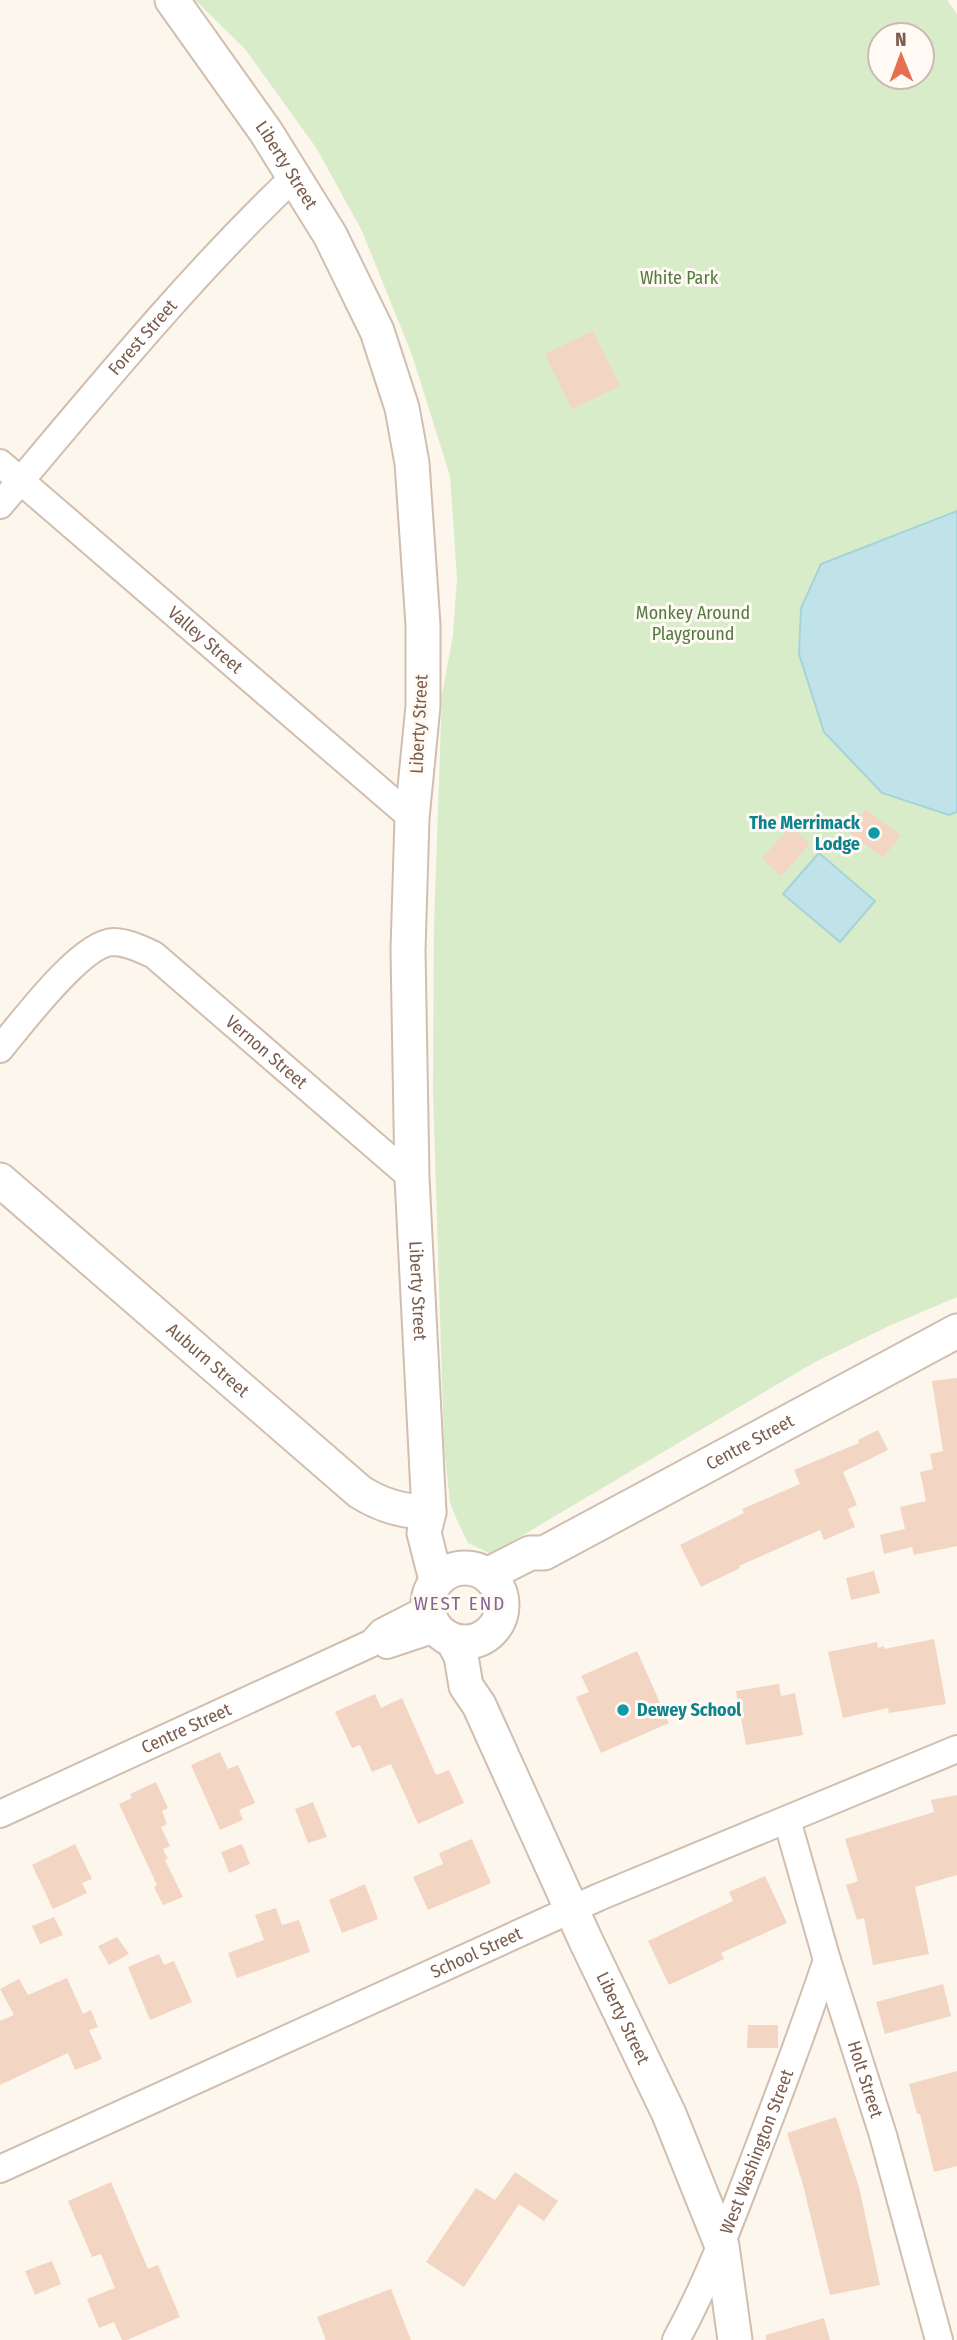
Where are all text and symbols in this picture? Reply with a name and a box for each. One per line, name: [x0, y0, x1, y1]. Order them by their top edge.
north arrow: [866, 21, 936, 91]
text: N: [895, 28, 907, 51]
street label: Liberty Street: [251, 117, 322, 213]
park label: White Park: [640, 267, 719, 289]
street label: Forest Street: [103, 295, 182, 380]
street label: Valley Street: [163, 602, 247, 678]
park label: Monkey Around Playground: [636, 602, 750, 645]
street label: Liberty Street: [405, 674, 433, 774]
place label: The Merrimack Lodge: [749, 812, 861, 855]
marker: The Merrimack Lodge: [866, 825, 882, 841]
street label: Vernon Street: [221, 1011, 312, 1094]
street label: Liberty Street: [404, 1240, 431, 1341]
street label: Auburn Street: [162, 1318, 254, 1402]
street label: Centre Street: [702, 1410, 798, 1475]
district label: WEST END: [414, 1592, 506, 1615]
street label: Centre Street: [138, 1698, 235, 1758]
place label: Dewey School: [637, 1699, 741, 1721]
marker: Dewey School: [615, 1702, 631, 1718]
street label: School Street: [427, 1922, 526, 1983]
street label: Liberty Street: [591, 1968, 654, 2068]
street label: Holt Street: [843, 2038, 888, 2121]
street label: West Washington Street: [715, 2066, 798, 2237]

